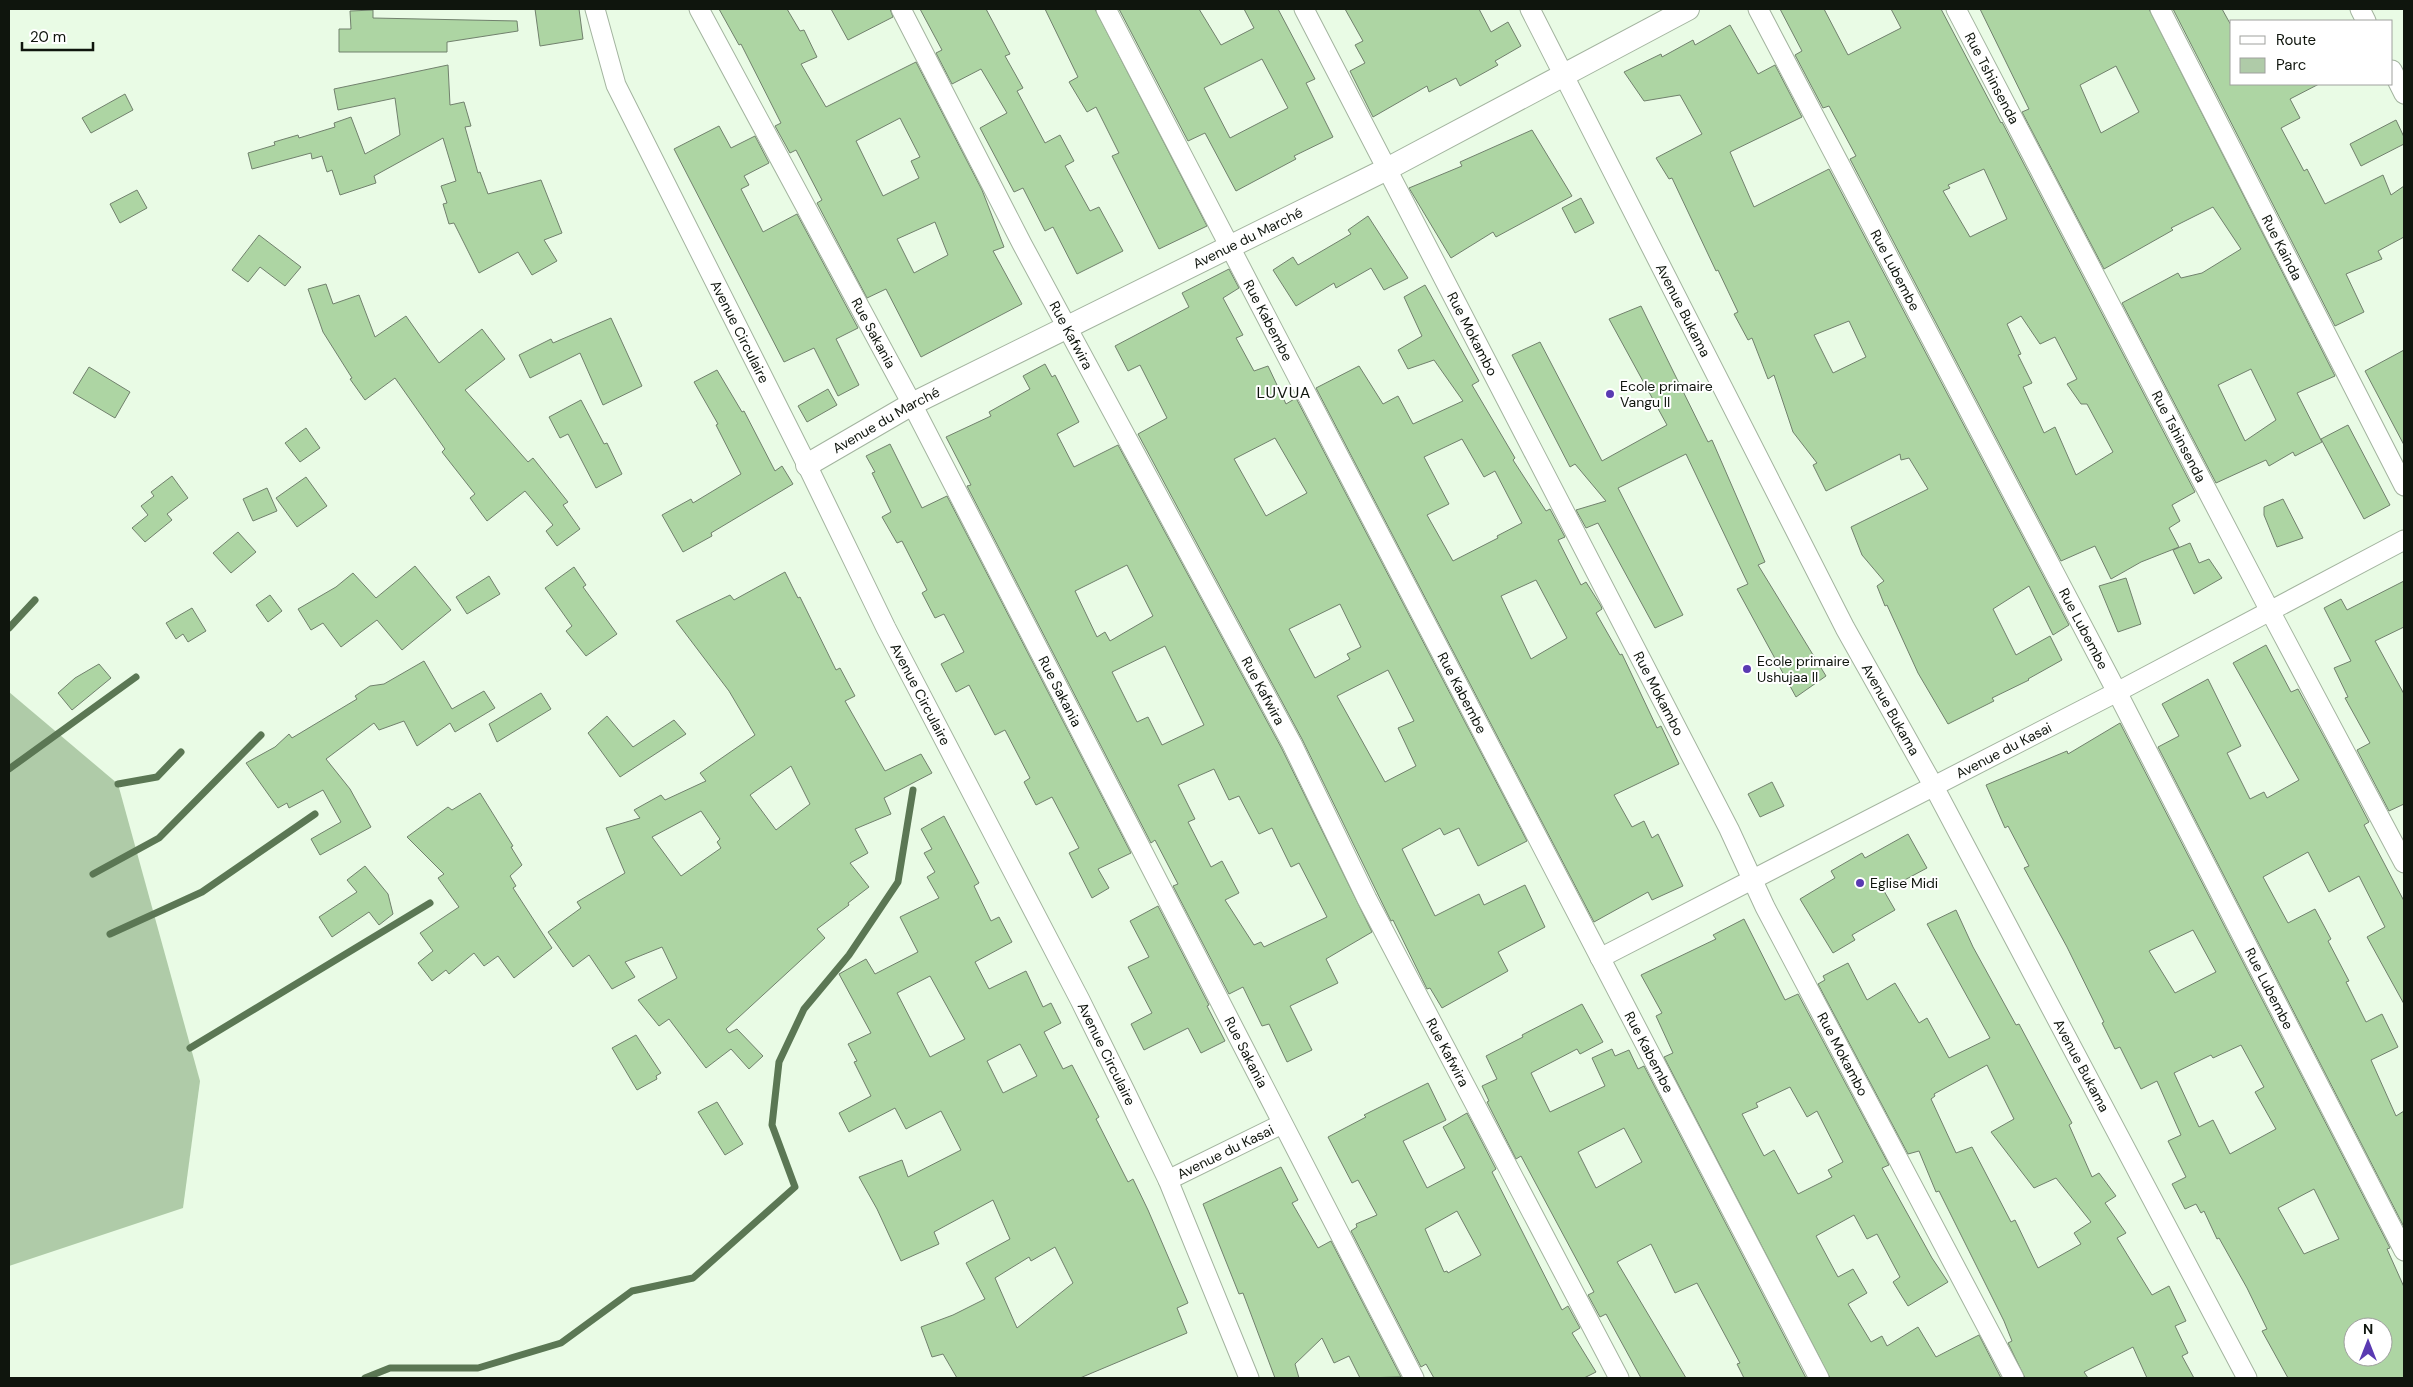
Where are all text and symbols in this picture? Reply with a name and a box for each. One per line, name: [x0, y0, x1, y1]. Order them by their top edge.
scale bar: [22, 20, 94, 52]
legend: [2230, 20, 2393, 85]
text: 20 m: [30, 27, 66, 47]
street label: Rue Tshinsenda: [1961, 29, 2023, 127]
text: Route: [2276, 30, 2316, 50]
text: Parc: [2276, 55, 2306, 75]
street label: Avenue du Marché: [1190, 203, 1306, 273]
street label: Rue Kainda: [2258, 212, 2306, 283]
street label: Rue Lubembe: [1866, 226, 1924, 314]
street label: Avenue Bukama: [1652, 260, 1715, 360]
street label: Rue Kabembe: [1239, 276, 1297, 364]
street label: Avenue Circulaire: [707, 277, 773, 386]
street label: Rue Mokambo: [1443, 289, 1502, 379]
street label: Rue Sakania: [847, 295, 900, 371]
street label: Rue Kafwira: [1045, 298, 1097, 373]
place label: Ecole primaire Vangu II: [1620, 377, 1713, 411]
district label: LUVUA: [1257, 382, 1311, 403]
street label: Avenue du Marché: [829, 383, 943, 457]
street label: Rue Tshinsenda: [2148, 387, 2210, 485]
marker: Ecole primaire Vangu II: [1604, 388, 1616, 400]
street label: Rue Lubembe: [2055, 585, 2112, 672]
street label: Avenue Circulaire: [887, 640, 955, 748]
street label: Rue Mokambo: [1630, 648, 1688, 739]
street label: Rue Kabembe: [1433, 649, 1491, 737]
place label: Ecole primaire Ushujaa II: [1757, 652, 1850, 686]
street label: Rue Sakania: [1034, 653, 1086, 730]
street label: Rue Kafwira: [1237, 653, 1289, 728]
street label: Avenue Bukama: [1858, 660, 1924, 759]
marker: Ecole primaire Ushujaa II: [1741, 663, 1753, 675]
street label: Avenue du Kasai: [1953, 718, 2055, 782]
place label: Eglise Midi: [1870, 874, 1938, 892]
marker: Eglise Midi: [1854, 877, 1866, 889]
street label: Rue Lubembe: [2241, 945, 2298, 1033]
street label: Avenue Circulaire: [1074, 999, 1140, 1108]
street label: Rue Kabembe: [1621, 1008, 1678, 1096]
street label: Rue Mokambo: [1813, 1009, 1872, 1099]
street label: Rue Sakania: [1220, 1014, 1272, 1091]
street label: Rue Kafwira: [1422, 1015, 1473, 1090]
street label: Avenue Bukama: [2050, 1016, 2114, 1115]
street label: Avenue du Kasai: [1174, 1120, 1277, 1183]
north arrow: [2343, 1317, 2393, 1367]
text: N: [2363, 1320, 2373, 1338]

